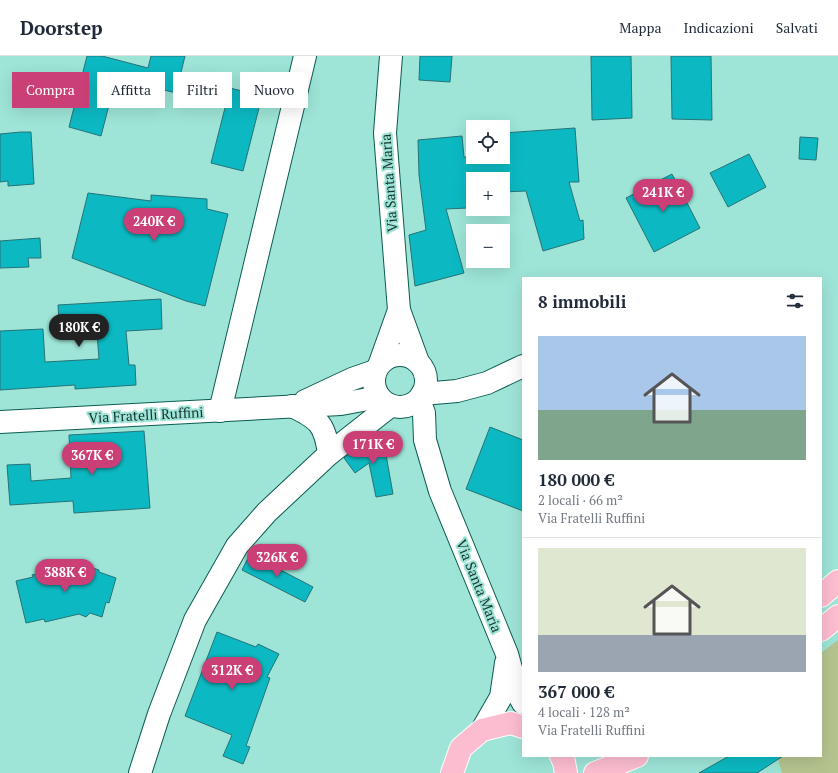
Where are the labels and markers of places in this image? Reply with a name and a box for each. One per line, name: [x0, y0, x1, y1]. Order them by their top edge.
pin: 241K €: [630, 179, 696, 213]
pin: 240K €: [121, 208, 187, 242]
pin: 180K €: [46, 314, 112, 348]
pin: 171K €: [340, 431, 406, 465]
pin: 367K €: [59, 442, 125, 476]
pin: 326K €: [244, 544, 310, 578]
pin: 388K €: [32, 559, 98, 593]
pin: 312K €: [199, 657, 265, 691]

